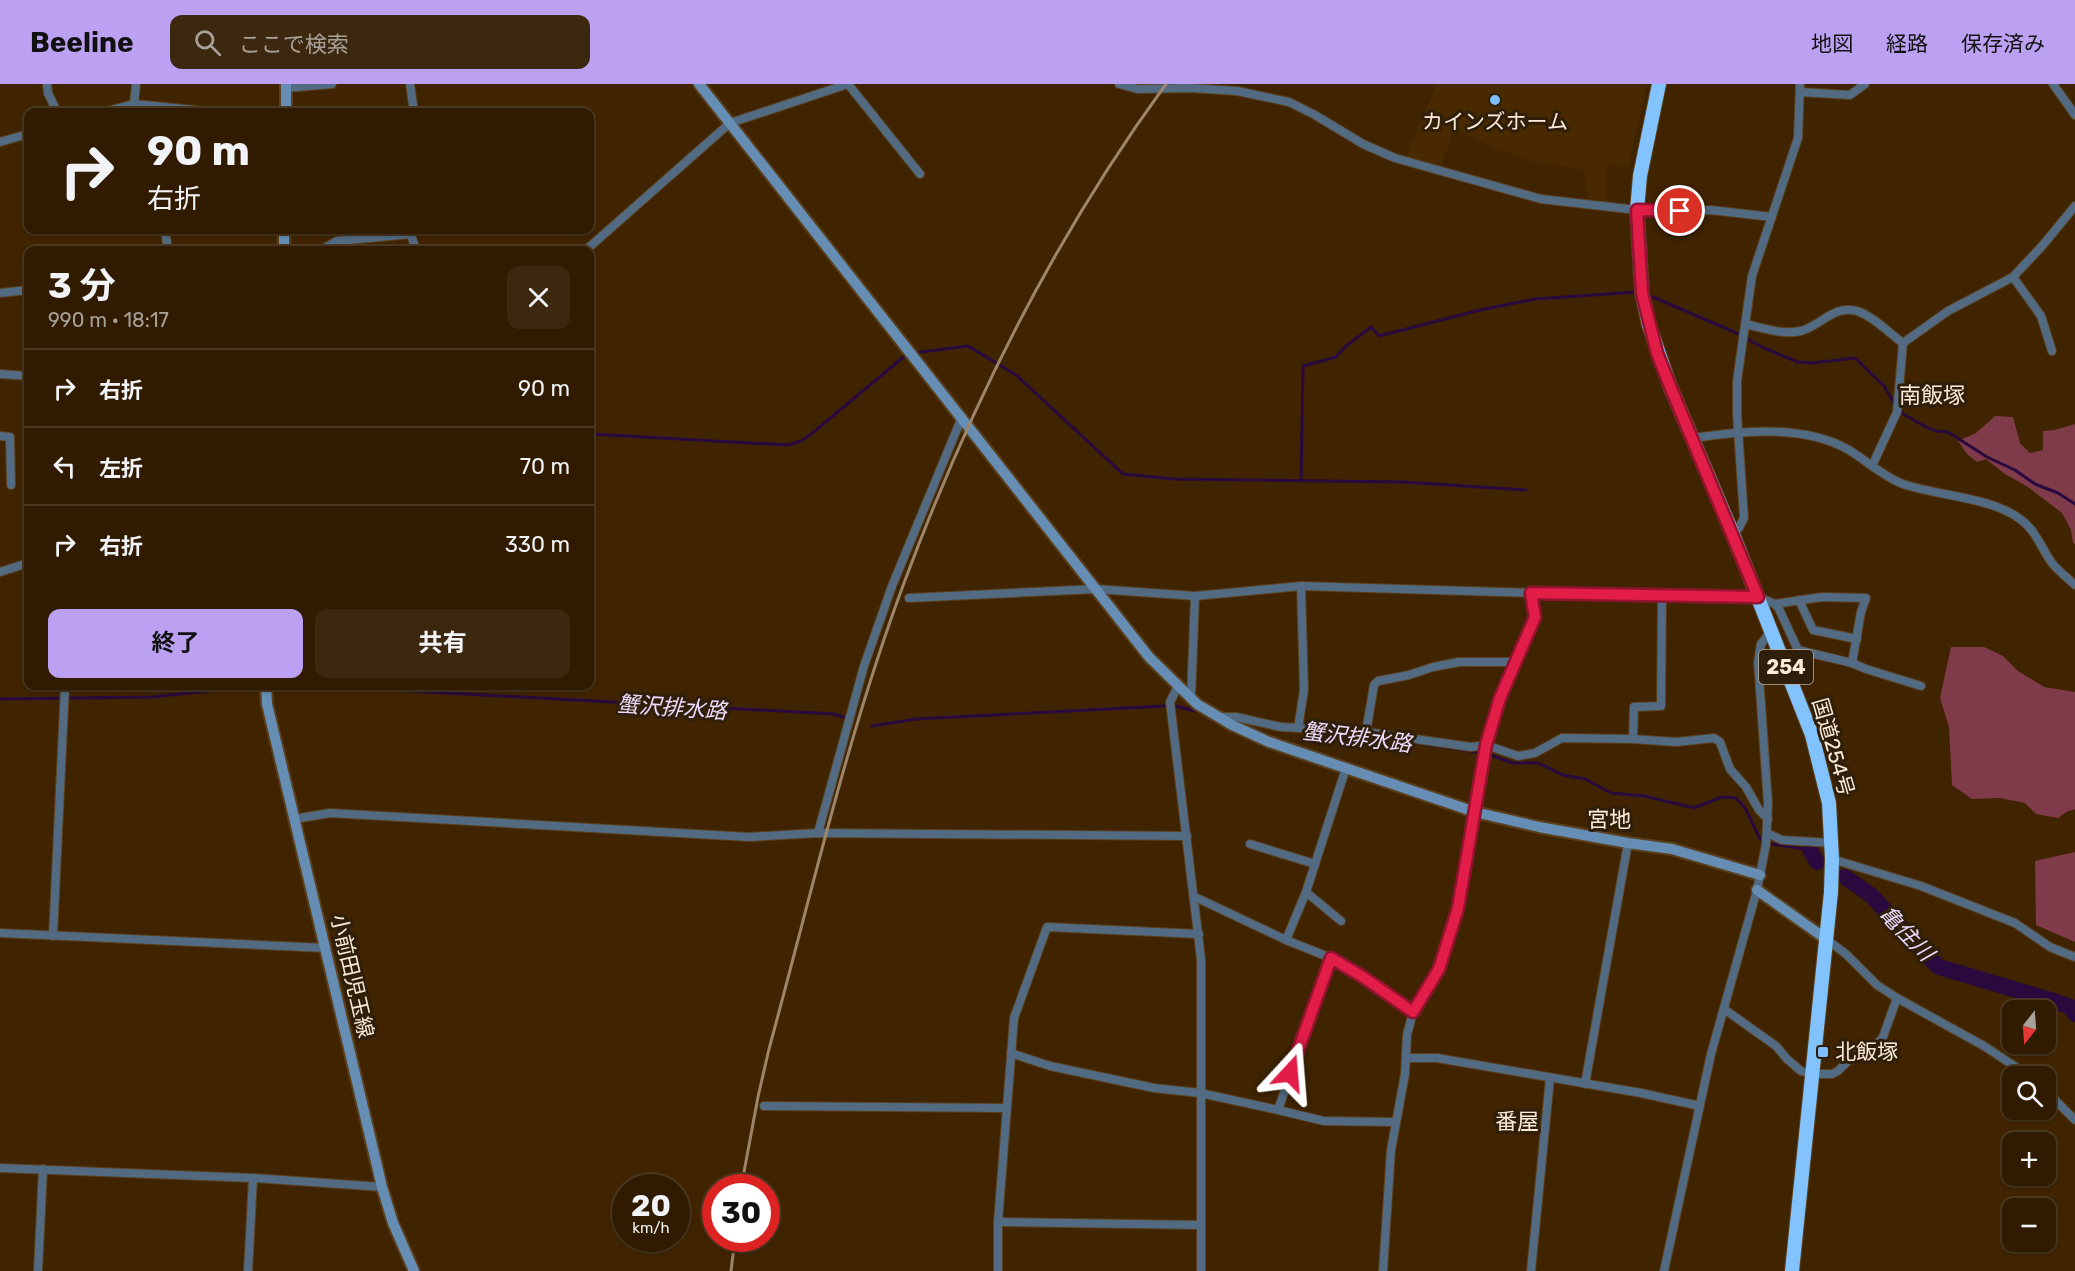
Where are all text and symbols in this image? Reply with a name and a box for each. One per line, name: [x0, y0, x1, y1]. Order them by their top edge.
search box: [170, 15, 590, 69]
text: Beeline: [30, 26, 134, 59]
icon: search: [191, 26, 224, 59]
text: ここで検索: [239, 31, 349, 58]
text: 地図: [1811, 31, 1853, 56]
text: 経路: [1886, 31, 1928, 56]
text: 保存済み: [1961, 31, 2045, 56]
marker: カインズホーム: [1488, 93, 1502, 107]
place label: カインズホーム: [1422, 109, 1568, 134]
text: 90 m: [147, 126, 250, 176]
icon: right: [48, 132, 126, 210]
text: 右折: [147, 183, 201, 215]
pin: [1654, 185, 1705, 236]
icon: arrive: [1663, 194, 1696, 227]
text: 3 分: [48, 264, 115, 307]
button: close: [507, 266, 570, 329]
text: 990 m · 18:17: [48, 308, 169, 332]
icon: right: [48, 372, 81, 405]
text: 90 m: [518, 375, 570, 402]
text: 右折: [99, 377, 143, 404]
district label: 南飯塚: [1899, 382, 1965, 409]
icon: left: [48, 450, 81, 483]
text: 70 m: [520, 453, 570, 480]
text: 左折: [99, 455, 143, 482]
icon: right: [48, 528, 81, 561]
text: 330 m: [505, 531, 570, 558]
text: 右折: [99, 533, 143, 560]
button: 終了: [48, 609, 303, 678]
button: 共有: [315, 609, 570, 678]
road number: 254: [1759, 650, 1813, 684]
water label: 蟹沢排水路: [616, 690, 730, 725]
street label: 国道254号: [1808, 695, 1859, 799]
water label: 蟹沢排水路: [1301, 717, 1415, 758]
district label: 宮地: [1587, 806, 1631, 833]
water label: 亀住川: [1874, 900, 1941, 968]
street label: 小前田児玉線: [326, 912, 379, 1040]
north arrow: [2002, 1000, 2056, 1054]
map controls: [2002, 1000, 2056, 1252]
place label: 北飯塚: [1835, 1039, 1898, 1064]
position arrow: [1258, 1041, 1322, 1105]
marker: 北飯塚: [1816, 1045, 1830, 1059]
button: search: [2002, 1066, 2056, 1120]
district label: 番屋: [1495, 1108, 1539, 1135]
button: +: [2002, 1132, 2056, 1186]
speed limit sign: 30: [702, 1174, 780, 1252]
text: 20: [631, 1188, 671, 1224]
button: −: [2002, 1198, 2056, 1252]
text: km/h: [632, 1219, 670, 1237]

